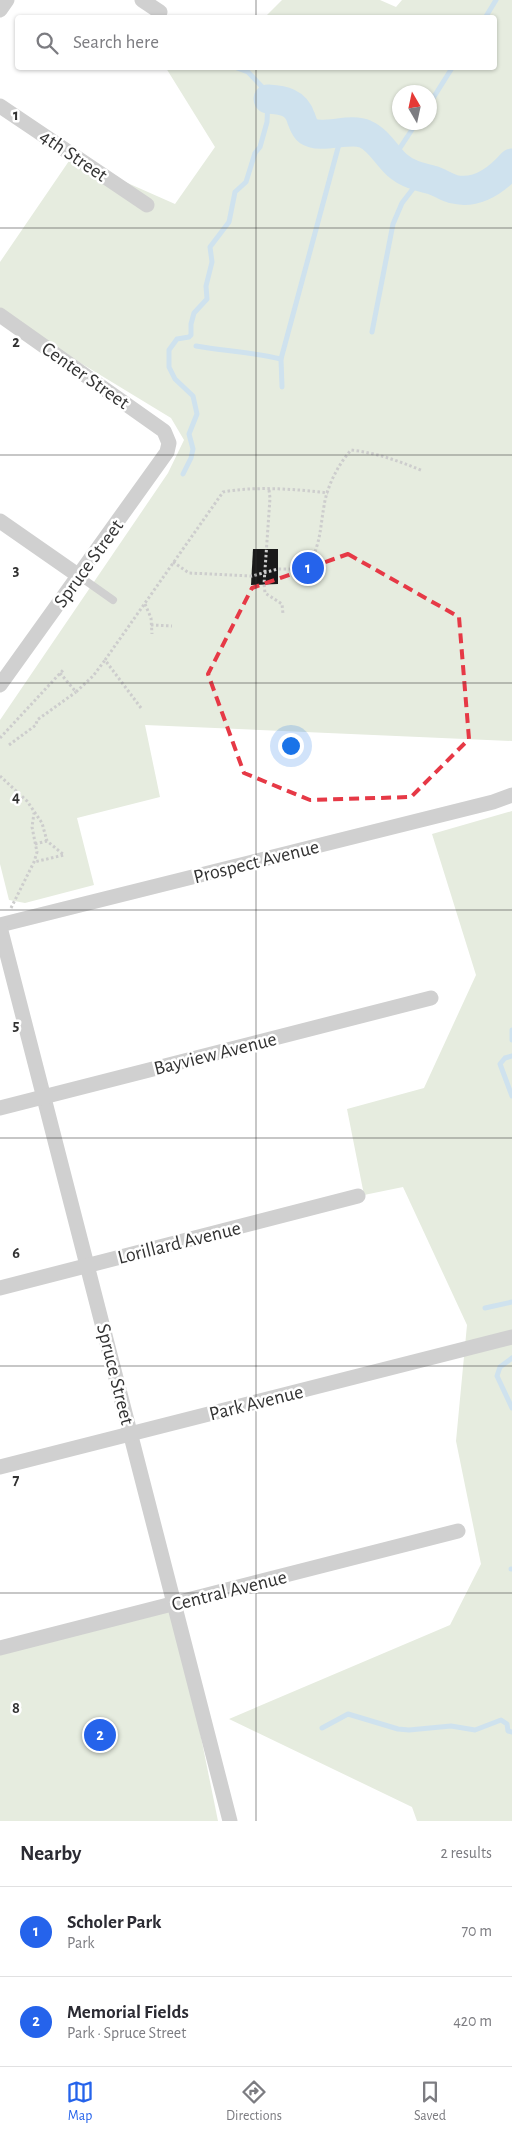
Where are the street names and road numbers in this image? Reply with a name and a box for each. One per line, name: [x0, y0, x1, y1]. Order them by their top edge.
street label: 4th Street: [36, 126, 111, 186]
street label: Center Street: [38, 338, 133, 414]
street label: Spruce Street: [50, 515, 128, 611]
street label: Prospect Avenue: [191, 837, 321, 887]
street label: Bayview Avenue: [152, 1029, 279, 1079]
street label: Lorillard Avenue: [116, 1218, 243, 1268]
street label: Spruce Street: [93, 1322, 137, 1427]
street label: Park Avenue: [207, 1382, 305, 1424]
street label: Central Avenue: [170, 1567, 289, 1615]

